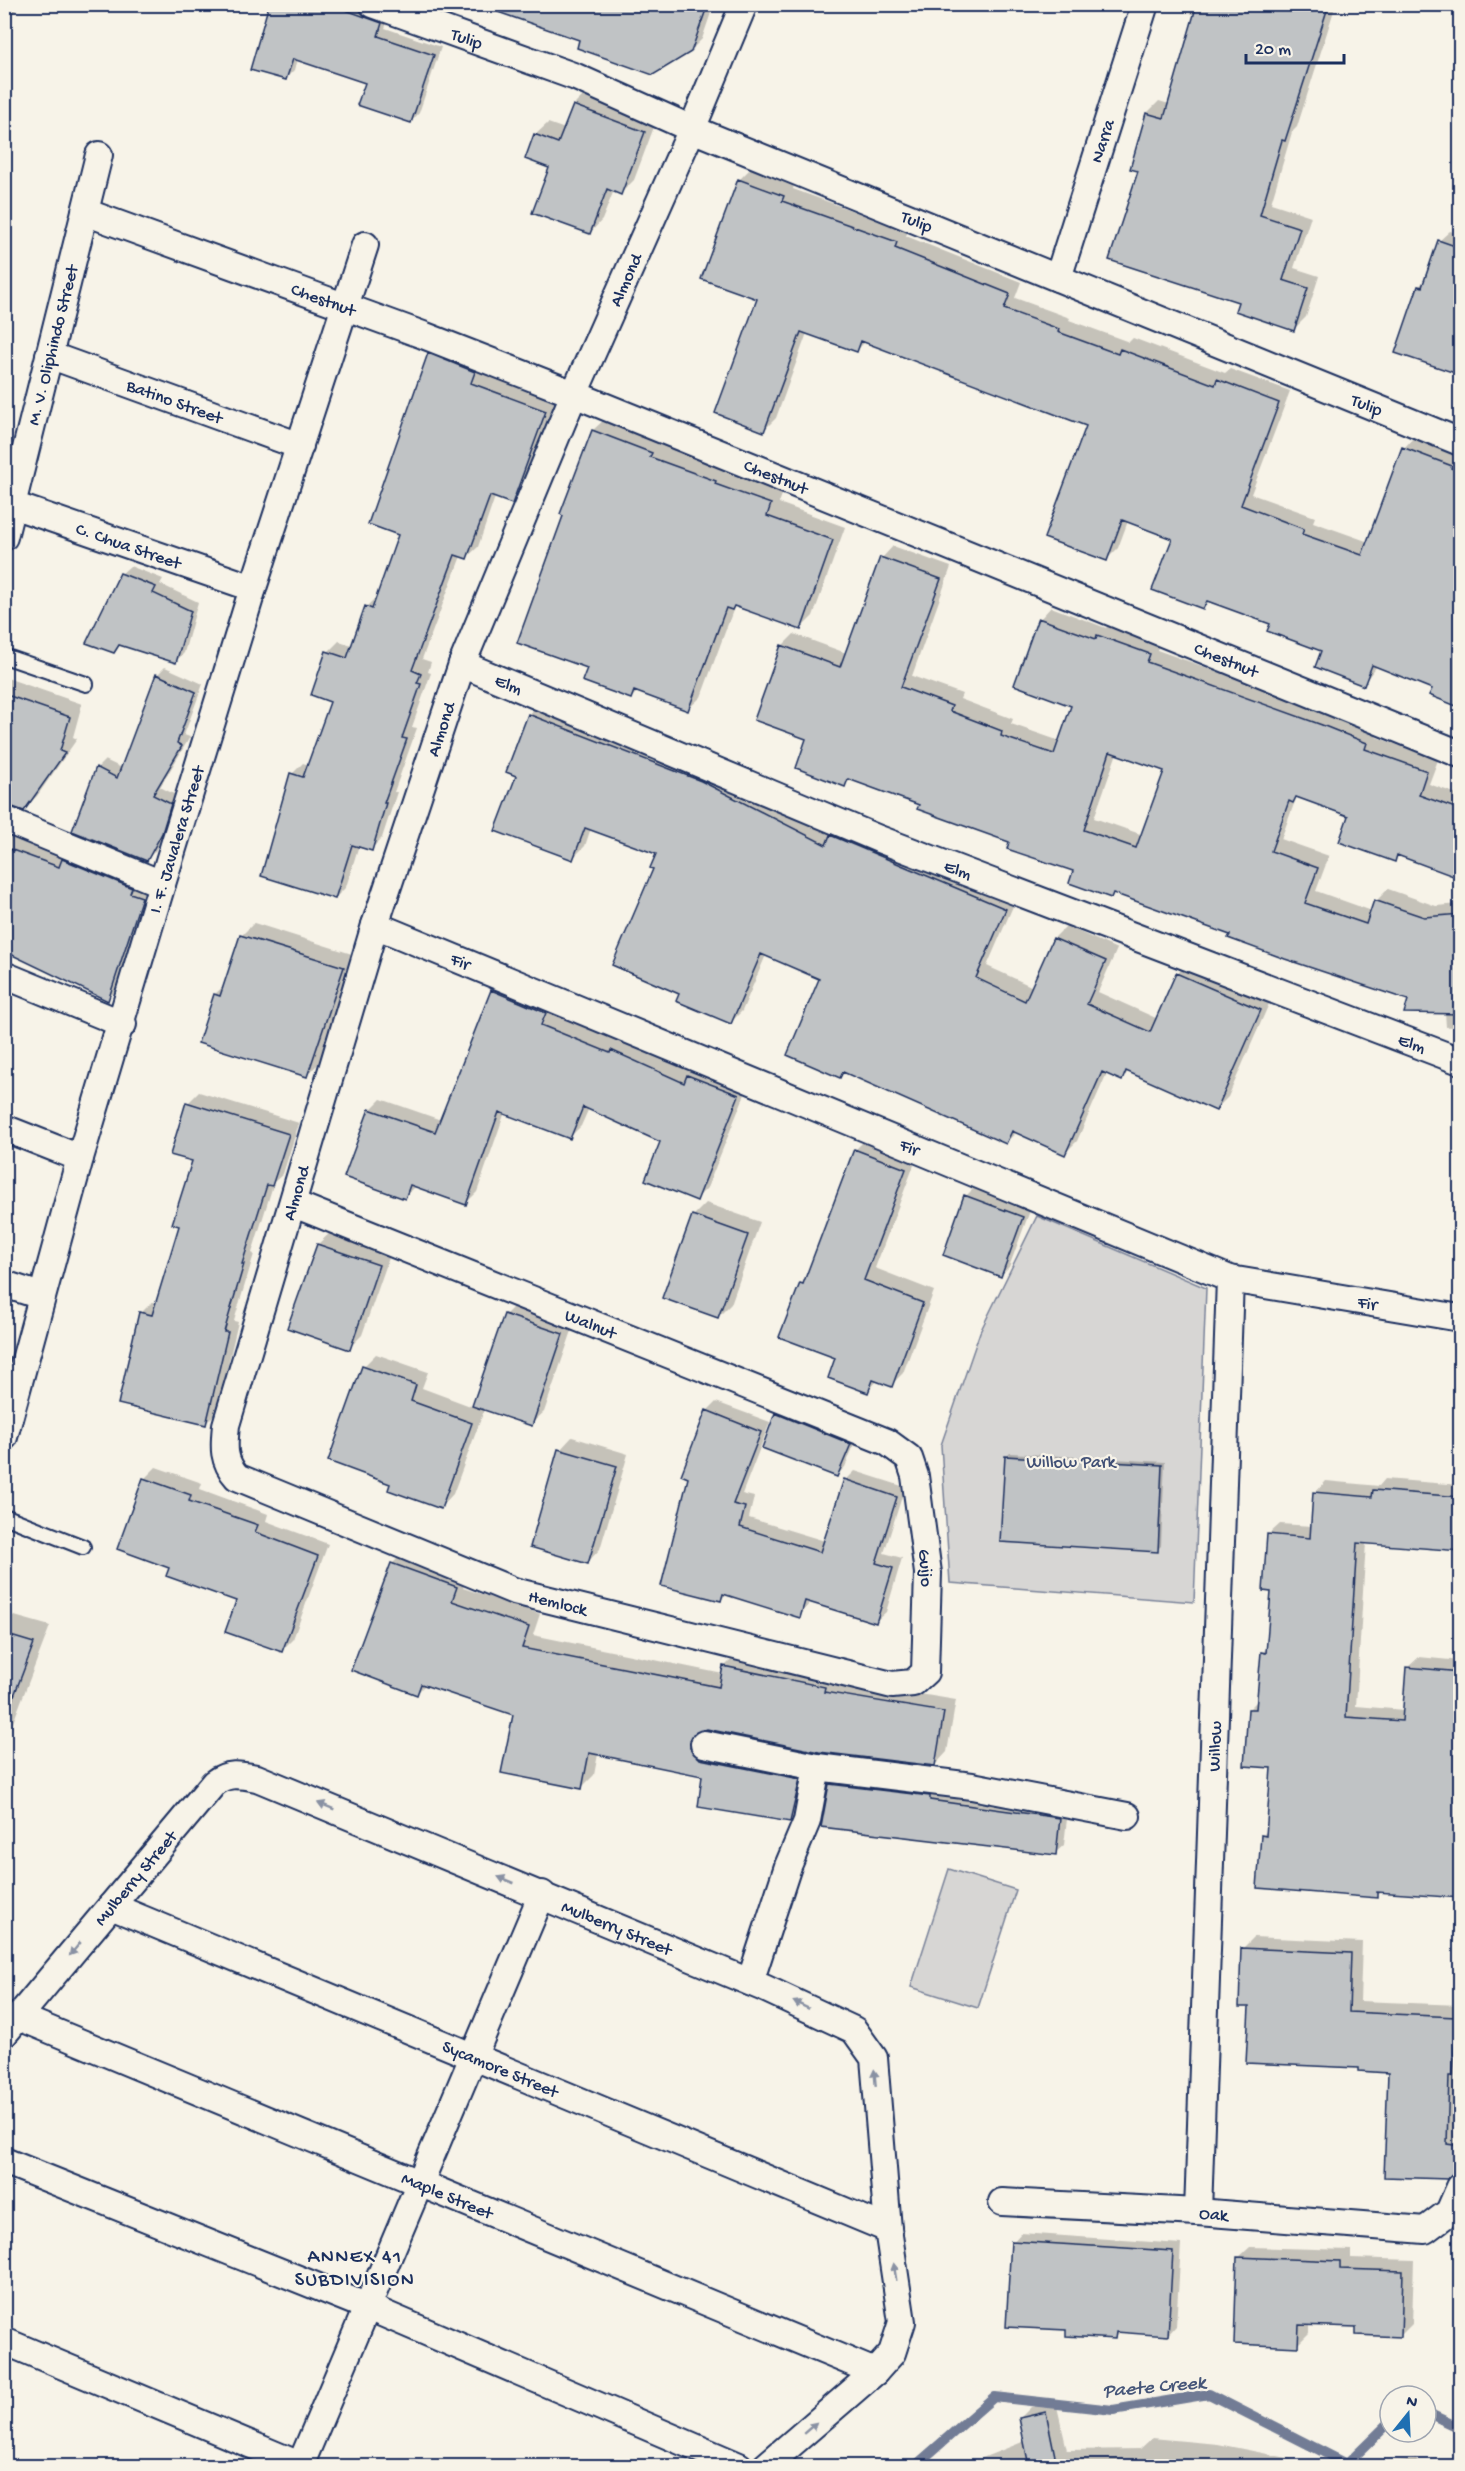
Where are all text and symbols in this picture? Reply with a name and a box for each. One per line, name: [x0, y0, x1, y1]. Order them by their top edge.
street label: Tulip: [447, 25, 485, 56]
scale bar: [1246, 27, 1344, 65]
text: 20 m: [1255, 40, 1291, 61]
street label: Narra: [1087, 116, 1121, 166]
street label: Tulip: [896, 207, 935, 239]
street label: Almond: [606, 250, 649, 310]
street label: M. V. Oliphindo Street: [24, 262, 85, 428]
street label: Chestnut: [288, 280, 359, 323]
street label: Batino Street: [122, 376, 227, 431]
street label: Tulip: [1347, 390, 1385, 422]
street label: Chestnut: [740, 456, 812, 501]
street label: C. Chua Street: [73, 520, 185, 576]
street label: Chestnut: [1190, 639, 1262, 684]
street label: Elm: [491, 671, 525, 701]
street label: Almond: [424, 699, 462, 760]
street label: I. F. Javalera Street: [146, 762, 211, 916]
street label: Elm: [940, 857, 974, 886]
street label: Fir: [446, 949, 475, 977]
street label: Elm: [1394, 1030, 1428, 1060]
street label: Fir: [895, 1135, 924, 1163]
street label: Almond: [280, 1162, 316, 1223]
street label: Fir: [1355, 1293, 1380, 1317]
street label: Walnut: [561, 1306, 620, 1346]
park label: Willow Park: [1026, 1453, 1117, 1474]
street label: Guijo: [912, 1548, 936, 1587]
street label: Hemlock: [526, 1587, 591, 1622]
street label: Willow: [1205, 1721, 1228, 1772]
one-way arrow: [316, 1801, 334, 1811]
street label: Mulberry Street: [91, 1826, 184, 1931]
one-way arrow: [497, 1875, 515, 1884]
street label: Mulberry Street: [558, 1897, 676, 1962]
one-way arrow: [69, 1941, 82, 1956]
one-way arrow: [793, 2001, 810, 2010]
street label: Sycamore Street: [439, 2037, 562, 2104]
one-way arrow: [870, 2068, 880, 2087]
street label: Maple Street: [398, 2169, 497, 2226]
street label: Oak: [1198, 2204, 1231, 2228]
district label: ANNEX 41 SUBDIVISION: [295, 2247, 415, 2293]
one-way arrow: [890, 2262, 899, 2281]
water label: Paete Creek: [1102, 2372, 1209, 2404]
north arrow: [1378, 2384, 1438, 2444]
text: N: [1404, 2392, 1420, 2414]
one-way arrow: [802, 2422, 817, 2435]

